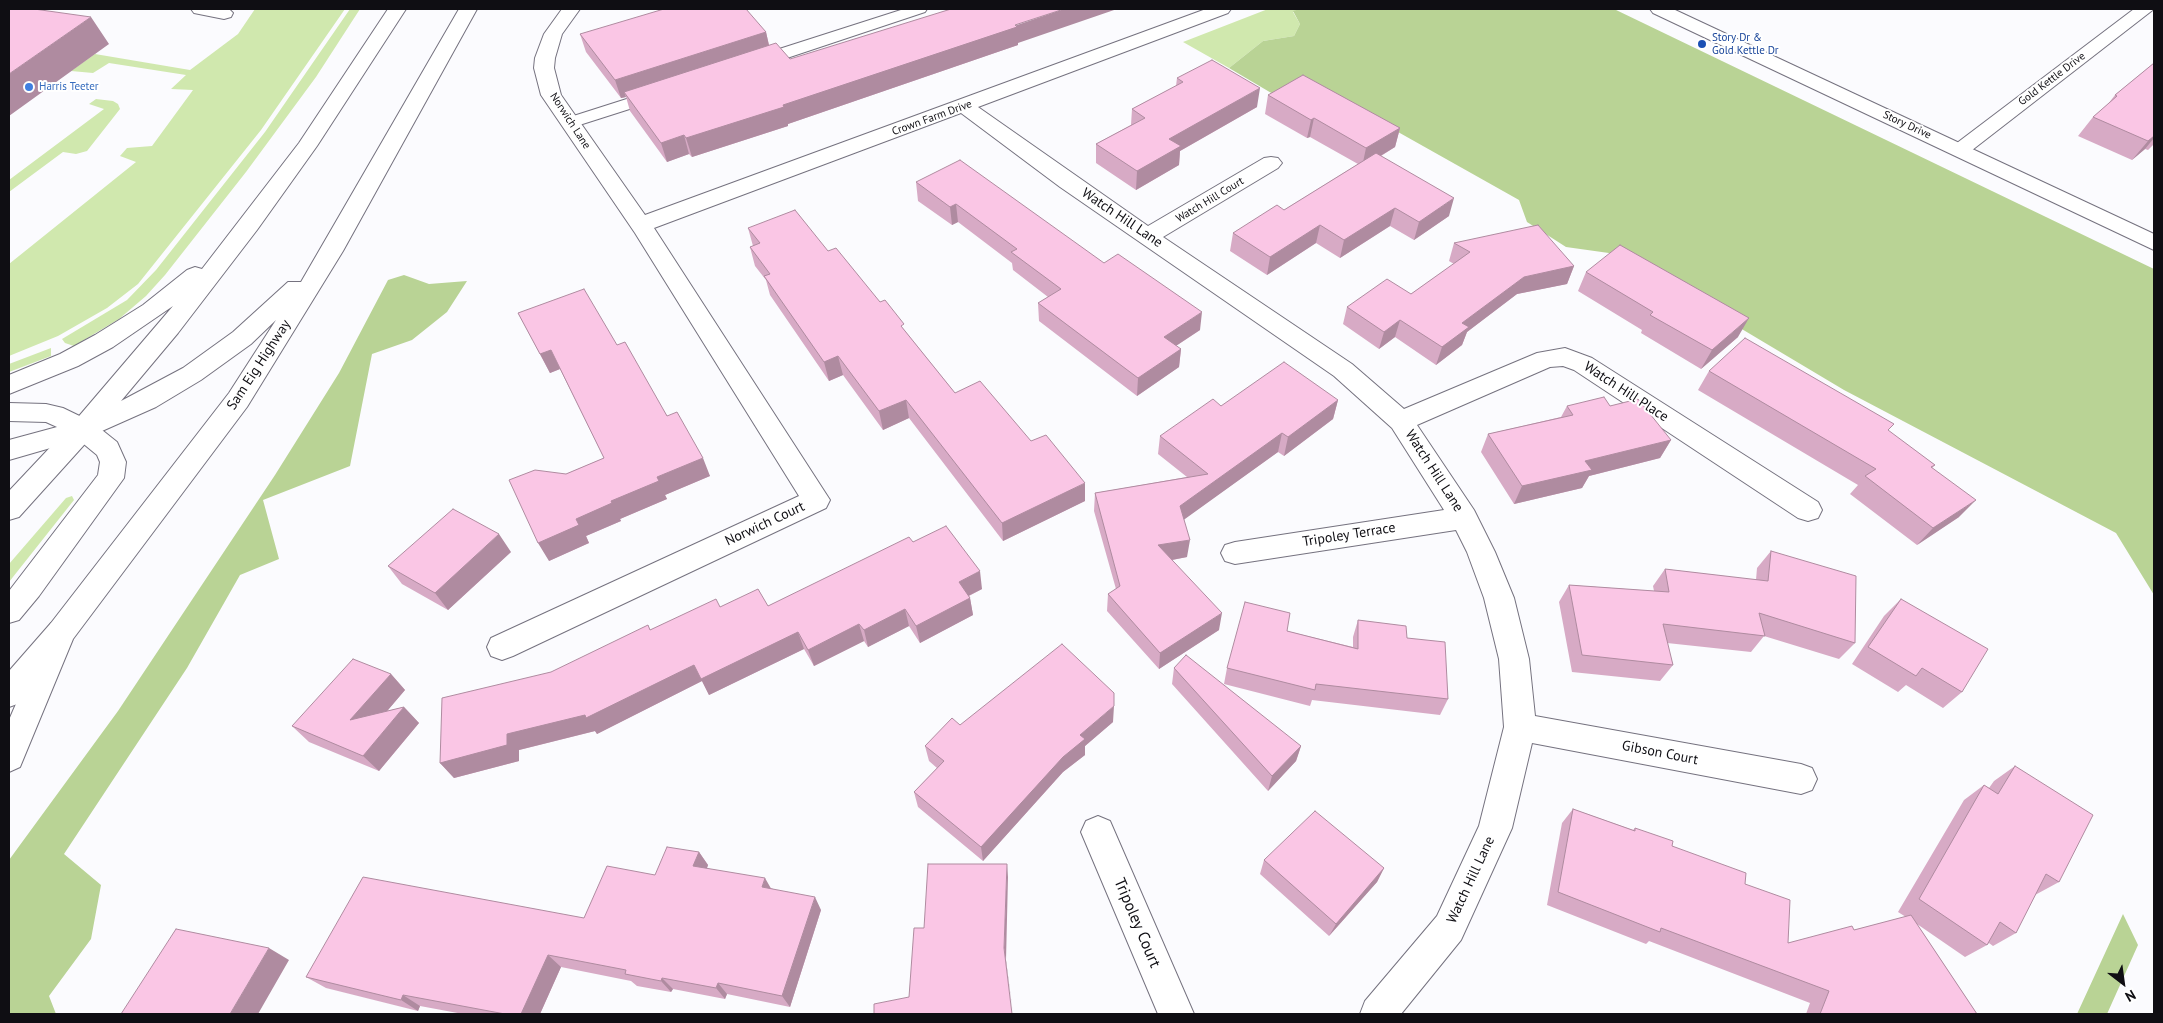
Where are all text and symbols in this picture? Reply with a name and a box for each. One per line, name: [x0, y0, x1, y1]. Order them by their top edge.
place label: Story Dr & Gold Kettle Dr: [1712, 31, 1779, 57]
marker: Story Dr & Gold Kettle Dr: [1696, 38, 1708, 50]
street label: Gold Kettle Drive: [2016, 50, 2088, 108]
place label: Harris Teeter: [39, 80, 99, 94]
marker: Harris Teeter: [23, 81, 35, 93]
street label: Norwich Lane: [547, 90, 593, 152]
street label: Crown Farm Drive: [890, 97, 974, 139]
street label: Story Drive: [1881, 108, 1933, 142]
street label: Watch Hill Court: [1174, 175, 1246, 225]
street label: Watch Hill Lane: [1078, 185, 1166, 251]
street label: Sam Eig Highway: [224, 317, 294, 413]
street label: Watch Hill Place: [1581, 358, 1671, 426]
street label: Watch Hill Lane: [1401, 427, 1467, 515]
street label: Norwich Court: [723, 498, 807, 550]
street label: Tripoley Terrace: [1301, 519, 1397, 551]
street label: Gibson Court: [1621, 737, 1699, 769]
street label: Watch Hill Lane: [1444, 834, 1498, 926]
street label: Tripoley Court: [1110, 875, 1164, 971]
north arrow: [2098, 958, 2148, 1008]
text: N: [2122, 986, 2139, 1006]

